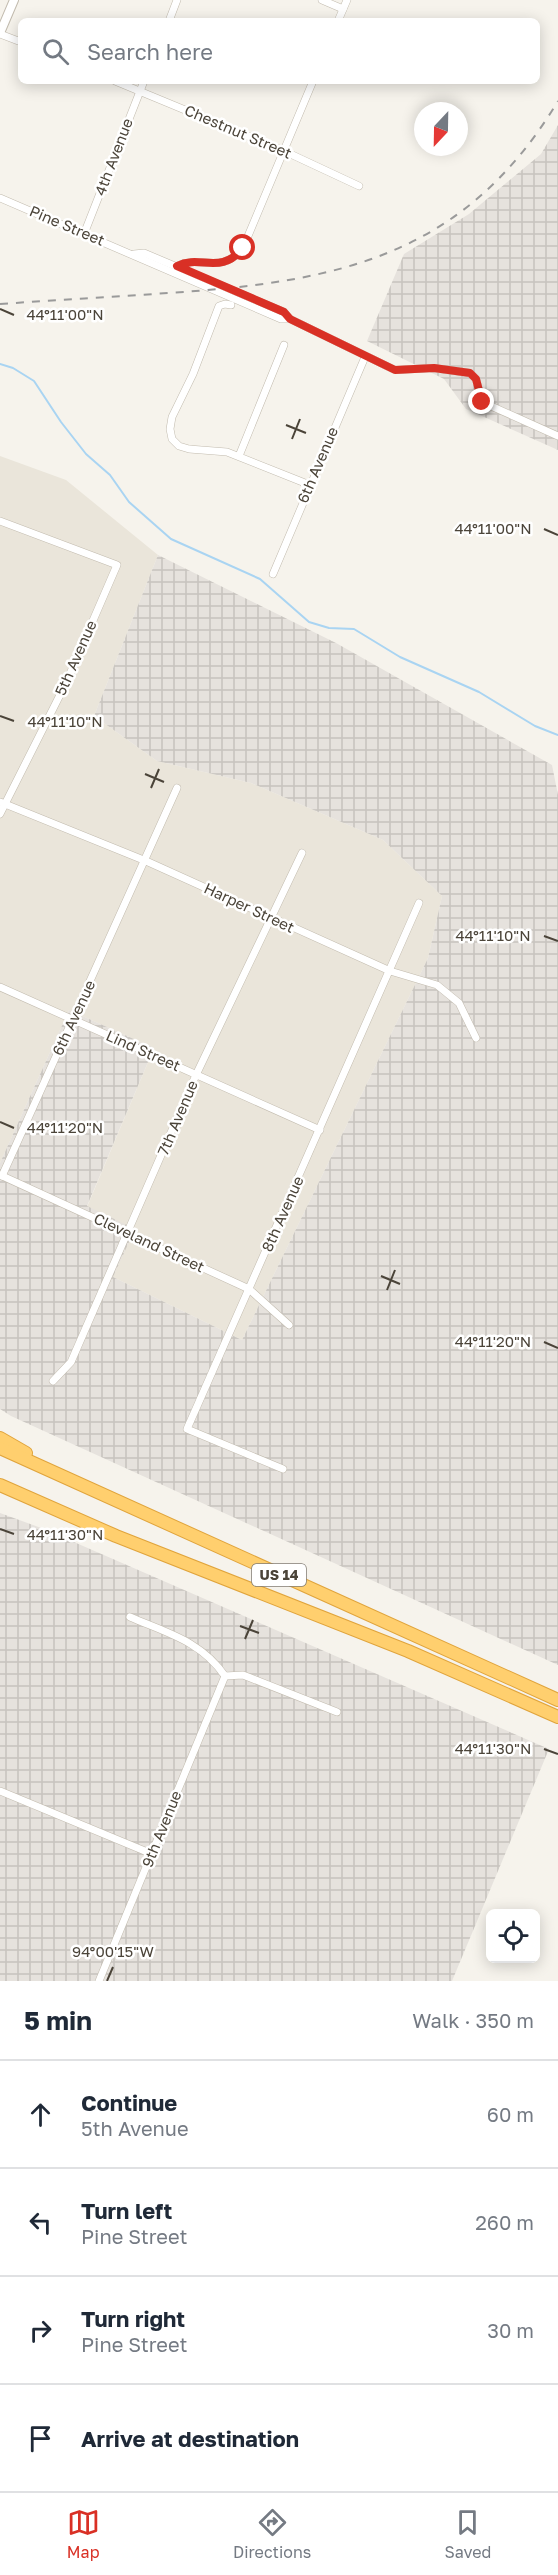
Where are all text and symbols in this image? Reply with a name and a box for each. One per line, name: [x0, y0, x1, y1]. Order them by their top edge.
search box: [18, 18, 540, 84]
icon: search: [39, 35, 72, 68]
text: Search here: [87, 38, 213, 65]
street label: Chestnut Street: [182, 100, 295, 162]
north arrow: [414, 102, 468, 156]
street label: 4th Avenue: [90, 115, 136, 198]
street label: Pine Street: [27, 201, 108, 249]
route start: [229, 234, 255, 260]
text: 44°11'00"N: [26, 305, 104, 323]
route end: [468, 388, 494, 414]
street label: 6th Avenue: [293, 424, 341, 505]
text: 44°11'00"N: [454, 519, 532, 537]
street label: 5th Avenue: [50, 617, 100, 698]
text: 44°11'10"N: [27, 712, 103, 730]
street label: Harper Street: [201, 878, 297, 936]
text: 44°11'10"N: [455, 926, 531, 944]
street label: 6th Avenue: [48, 977, 98, 1058]
street label: Lind Street: [104, 1026, 183, 1074]
street label: 7th Avenue: [153, 1077, 201, 1158]
text: 44°11'20"N: [27, 1118, 103, 1136]
street label: 8th Avenue: [257, 1173, 307, 1254]
street label: Cleveland Street: [91, 1209, 208, 1276]
text: 44°11'20"N: [455, 1332, 531, 1350]
text: 44°11'30"N: [27, 1525, 103, 1543]
road number: US 14: [252, 1564, 306, 1586]
text: 44°11'30"N: [455, 1739, 531, 1757]
street label: 9th Avenue: [138, 1787, 185, 1870]
map controls: [486, 1909, 540, 1963]
button: locate: [486, 1909, 540, 1963]
text: 94°00'15"W: [72, 1942, 154, 1960]
text: 5 min: [24, 2005, 92, 2036]
text: Walk · 350 m: [412, 2008, 534, 2032]
text: Continue: [81, 2089, 177, 2116]
icon: ahead: [24, 2098, 57, 2131]
text: 60 m: [487, 2102, 534, 2126]
text: 5th Avenue: [81, 2116, 189, 2140]
text: Turn left: [81, 2197, 172, 2224]
icon: left: [24, 2206, 57, 2239]
text: 260 m: [475, 2210, 534, 2234]
text: Pine Street: [81, 2224, 188, 2248]
text: Turn right: [81, 2305, 185, 2332]
icon: right: [24, 2314, 57, 2347]
text: 30 m: [487, 2318, 534, 2342]
text: Pine Street: [81, 2332, 188, 2356]
icon: arrive: [24, 2422, 57, 2455]
text: Arrive at destination: [81, 2425, 299, 2452]
tab: Map: [67, 2506, 100, 2562]
tab: Directions: [233, 2506, 311, 2562]
tab: Saved: [445, 2506, 491, 2562]

